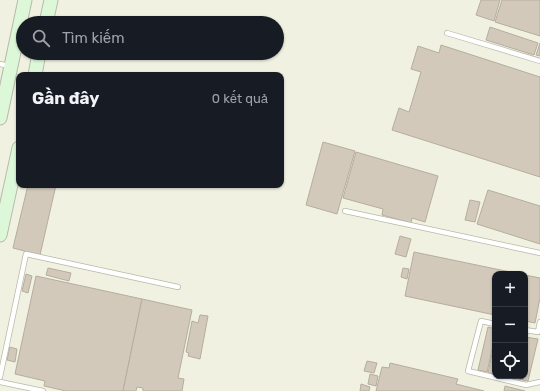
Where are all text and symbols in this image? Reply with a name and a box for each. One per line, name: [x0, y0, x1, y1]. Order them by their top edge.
search box: [16, 16, 284, 60]
icon: search: [30, 27, 52, 49]
text: Tìm kiếm: [62, 29, 125, 47]
text: Gần đây: [32, 88, 99, 108]
text: 0 kết quả: [212, 91, 268, 106]
map controls: [492, 271, 528, 379]
button: +: [492, 271, 528, 307]
button: −: [492, 307, 528, 343]
button: locate: [492, 343, 528, 379]

